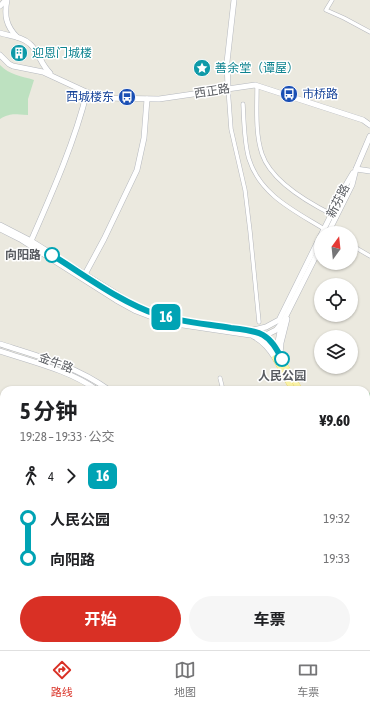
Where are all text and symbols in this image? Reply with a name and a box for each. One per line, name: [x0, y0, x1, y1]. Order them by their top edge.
building icon: 迎恩门城楼: [9, 43, 29, 63]
place label: 迎恩门城楼: [32, 46, 92, 60]
place icon: 善余堂（谭屋）: [192, 58, 212, 78]
place label: 善余堂（谭屋）: [215, 61, 299, 75]
street label: 西正路: [193, 81, 231, 101]
bus stop icon: 市桥路: [279, 84, 299, 104]
bus stop icon: 西城楼东: [117, 87, 137, 107]
place label: 市桥路: [302, 87, 338, 101]
place label: 西城楼东: [66, 90, 114, 104]
street label: 新芬路: [324, 182, 352, 220]
north arrow: [314, 226, 358, 270]
map controls: [314, 226, 358, 374]
marker: 向阳路: [44, 247, 60, 263]
place label: 向阳路: [5, 248, 41, 262]
button: locate: [314, 278, 358, 322]
line badge: 16: [148, 304, 184, 330]
text: 16: [159, 309, 173, 325]
button: layers: [314, 330, 358, 374]
street label: 金牛路: [37, 350, 75, 376]
marker: 人民公园: [274, 351, 290, 367]
place label: 人民公园: [258, 369, 306, 383]
text: 5 分钟: [20, 398, 77, 424]
text: ¥9.60: [320, 412, 350, 429]
text: 19:28 – 19:33 · 公交: [20, 429, 115, 444]
icon: walk: [20, 465, 42, 487]
icon: forward: [60, 465, 82, 487]
text: 16: [96, 468, 109, 484]
text: 4: [48, 469, 54, 484]
text: 人民公园: [50, 511, 110, 528]
text: 19:32: [323, 511, 350, 526]
text: 向阳路: [50, 551, 95, 568]
text: 19:33: [323, 551, 350, 566]
button: 开始: [20, 596, 181, 642]
button: 车票: [189, 596, 350, 642]
tab: 路线: [51, 659, 73, 699]
tab: 地图: [174, 659, 196, 699]
tab: 车票: [297, 659, 319, 699]

